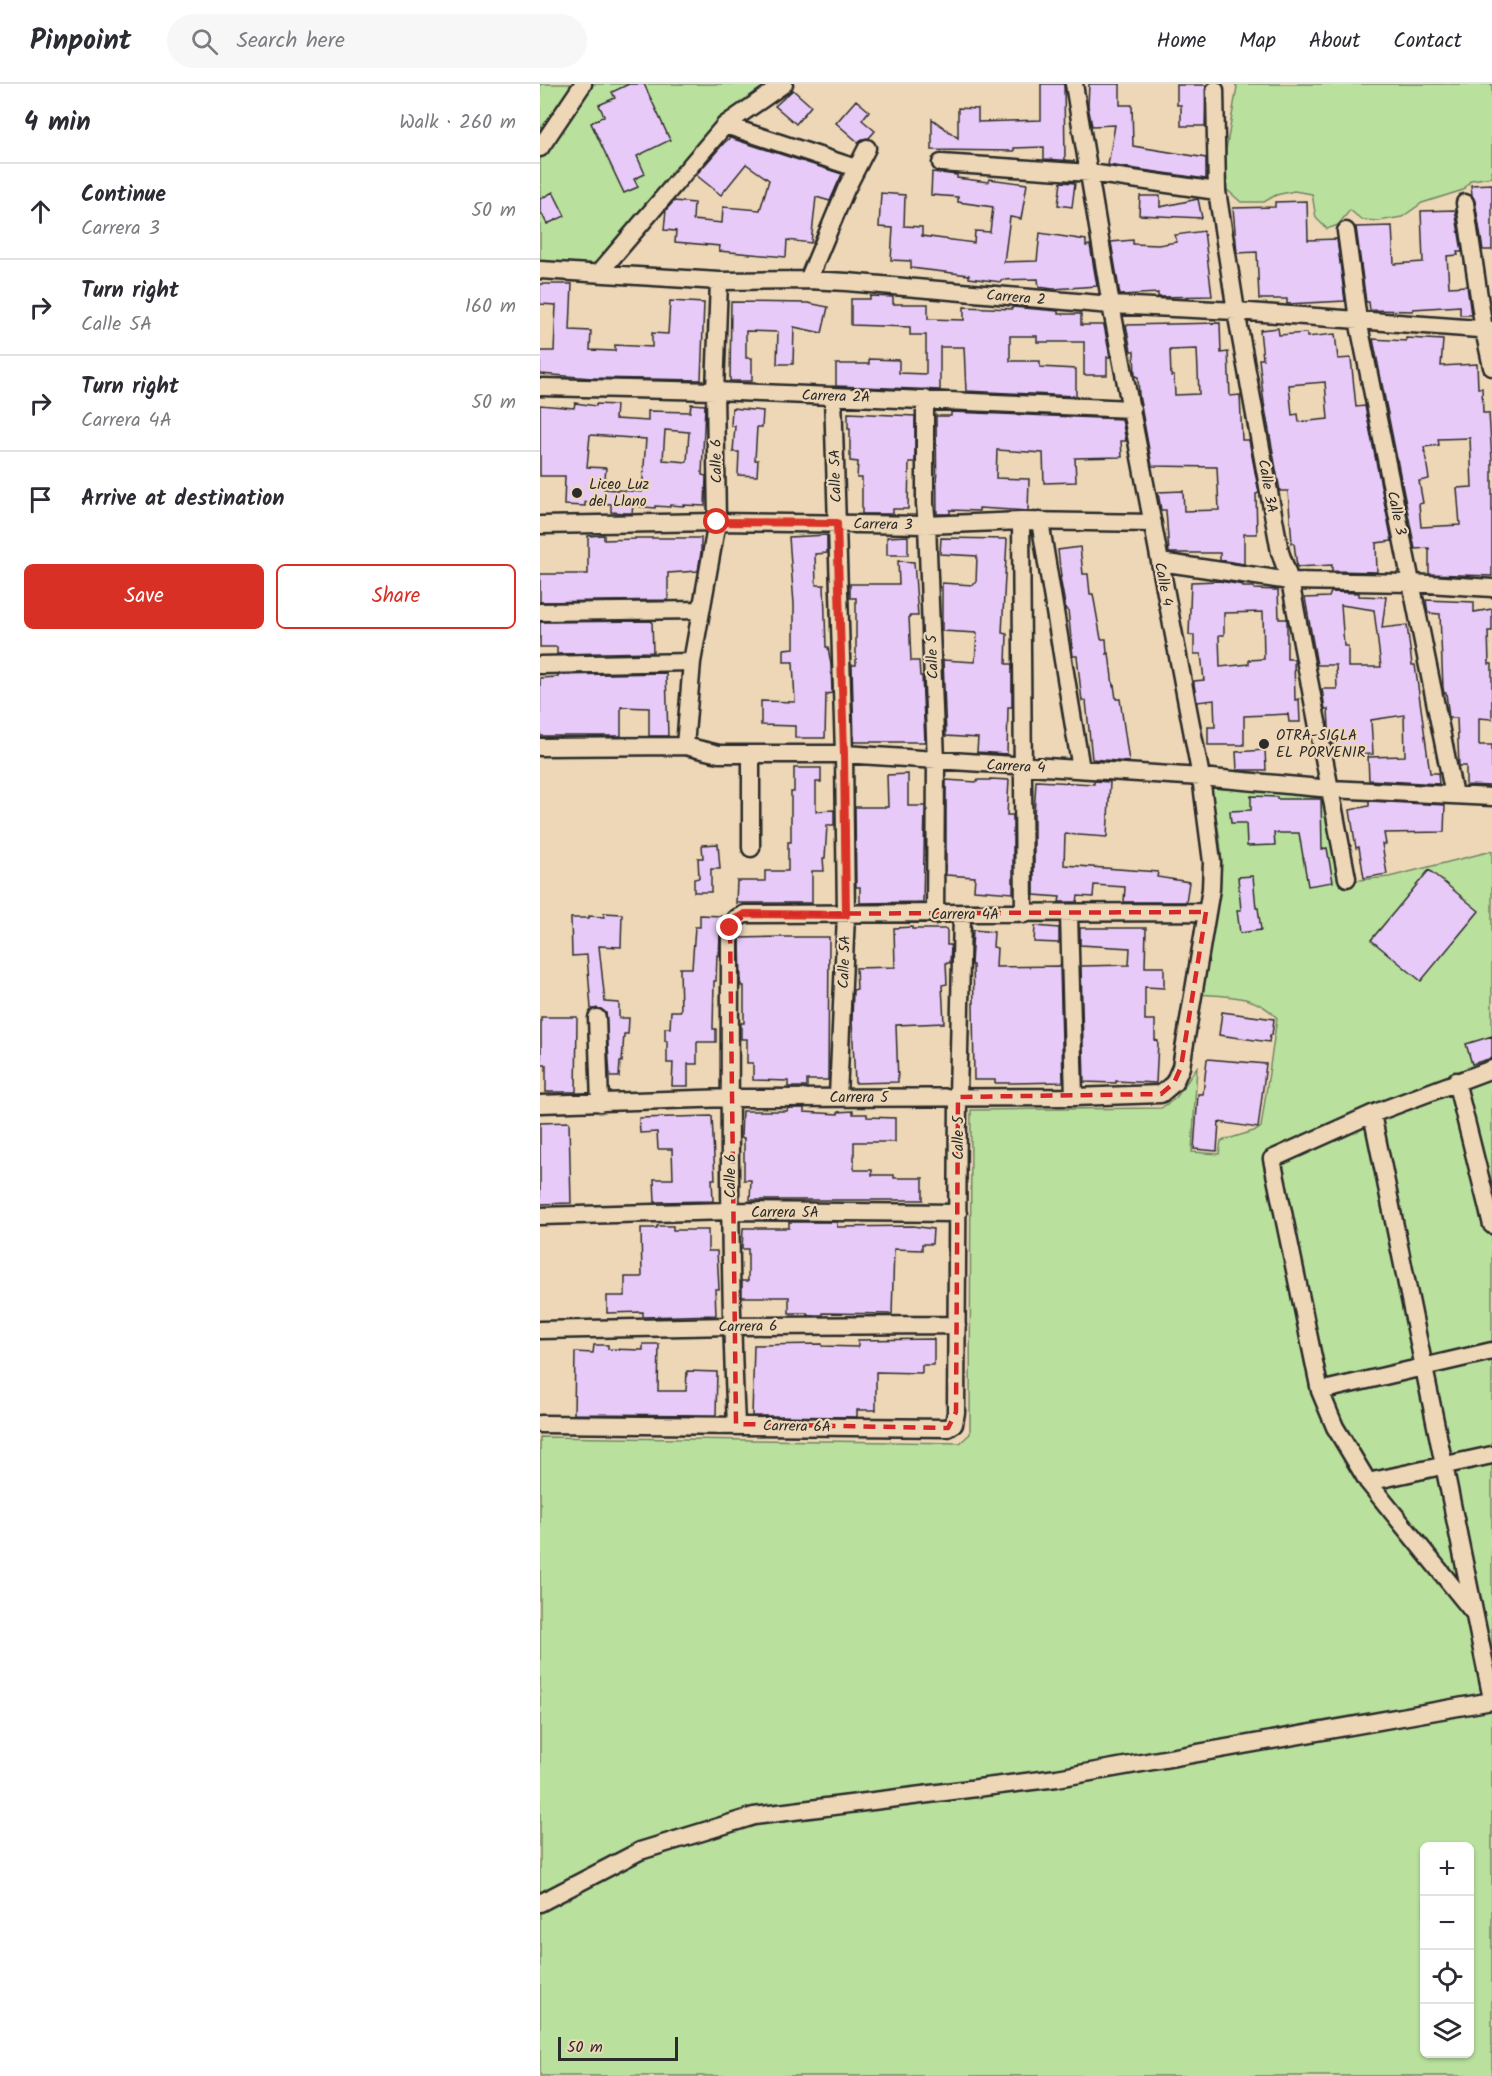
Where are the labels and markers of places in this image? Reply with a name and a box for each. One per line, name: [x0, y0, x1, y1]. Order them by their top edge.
place label: Liceo Luz del Llano: [589, 473, 649, 514]
marker: Liceo Luz del Llano: [570, 486, 584, 500]
place label: OTRA-SIGLA EL PORVENIR: [1276, 724, 1366, 765]
marker: OTRA-SIGLA EL PORVENIR: [1257, 737, 1271, 751]

